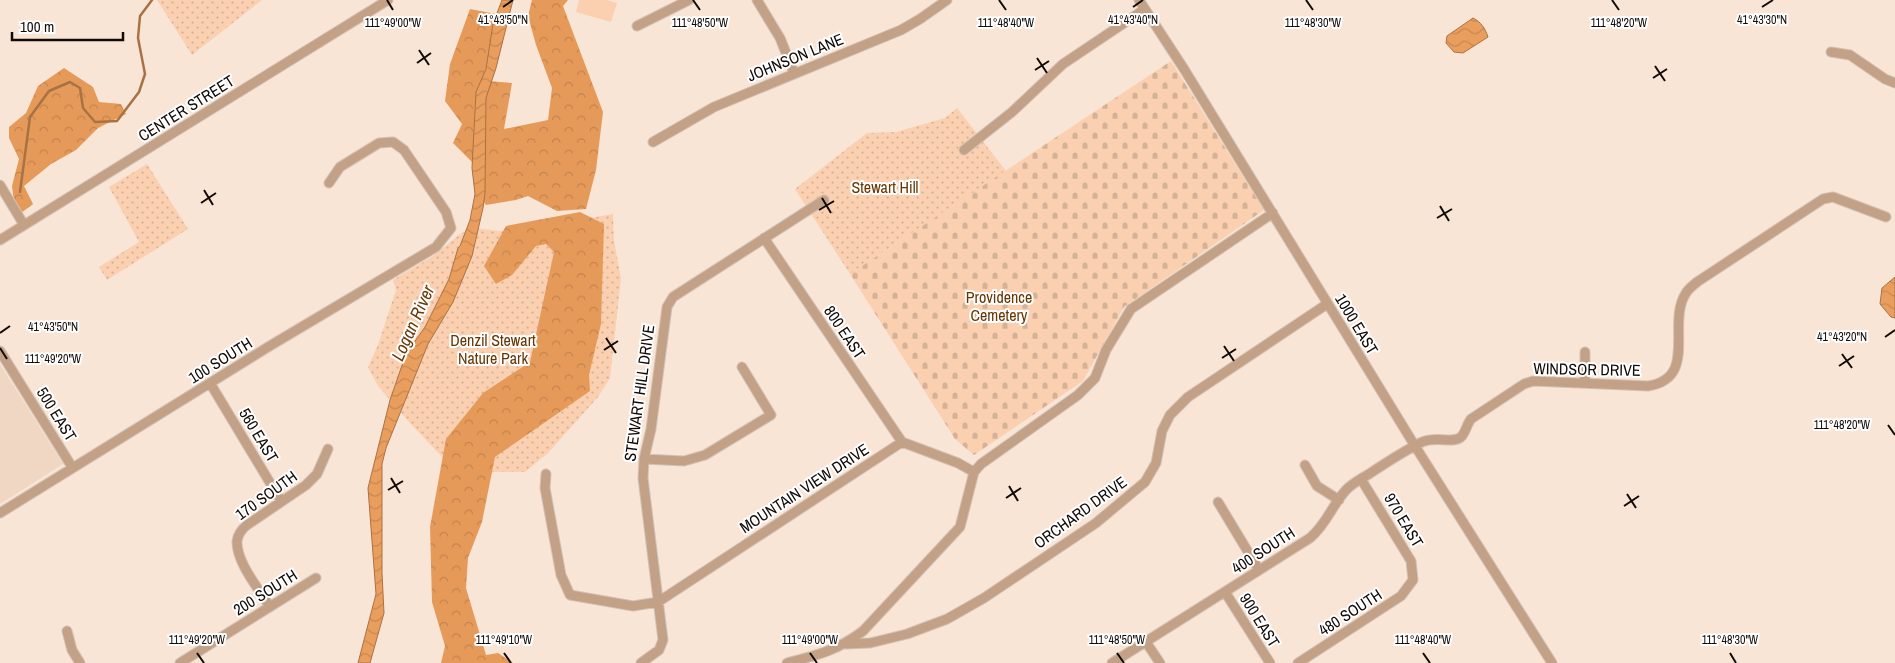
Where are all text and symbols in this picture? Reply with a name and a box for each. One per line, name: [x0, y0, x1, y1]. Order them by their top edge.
scale bar: [12, 10, 124, 42]
text: 41°43'50"N: [478, 12, 528, 28]
text: 41°43'40"N: [1108, 12, 1158, 28]
text: 41°43'30"N: [1737, 12, 1787, 28]
text: 111°49'00"W: [365, 15, 422, 31]
text: 111°48'50"W: [672, 15, 729, 31]
text: 111°48'40"W: [978, 15, 1035, 31]
text: 111°48'30"W: [1285, 15, 1342, 31]
text: 111°48'20"W: [1591, 15, 1648, 31]
text: 100 m: [20, 16, 54, 37]
street label: JOHNSON LANE: [744, 28, 846, 86]
street label: CENTER STREET: [134, 70, 238, 146]
park label: Stewart Hill: [851, 176, 919, 198]
water label: Logan River: [385, 280, 441, 365]
park label: Providence Cemetery: [966, 286, 1032, 326]
street label: 1000 EAST: [1330, 290, 1384, 358]
street label: 800 EAST: [819, 301, 871, 363]
text: 41°43'50"N: [28, 319, 78, 335]
street label: STEWART HILL DRIVE: [619, 323, 659, 463]
park label: Denzil Stewart Nature Park: [450, 329, 536, 369]
text: 41°43'20"N: [1817, 329, 1867, 345]
street label: 100 SOUTH: [184, 332, 256, 388]
text: 111°49'20"W: [25, 351, 82, 367]
street label: WINDSOR DRIVE: [1533, 357, 1641, 381]
street label: 500 EAST: [32, 383, 82, 445]
street label: 560 EAST: [234, 404, 284, 466]
text: 111°48'20"W: [1814, 417, 1871, 433]
street label: MOUNTAIN VIEW DRIVE: [735, 438, 873, 538]
street label: 170 SOUTH: [231, 465, 301, 525]
street label: ORCHARD DRIVE: [1029, 471, 1131, 553]
street label: 970 EAST: [1379, 489, 1429, 551]
street label: 400 SOUTH: [1227, 521, 1299, 579]
street label: 200 SOUTH: [229, 564, 301, 620]
street label: 480 SOUTH: [1314, 583, 1386, 641]
street label: 900 EAST: [1235, 589, 1285, 651]
text: 111°49'20"W: [169, 632, 226, 648]
text: 111°49'10"W: [476, 632, 533, 648]
text: 111°49'00"W: [782, 632, 839, 648]
text: 111°48'50"W: [1089, 632, 1146, 648]
text: 111°48'40"W: [1395, 632, 1452, 648]
text: 111°48'30"W: [1702, 632, 1759, 648]

